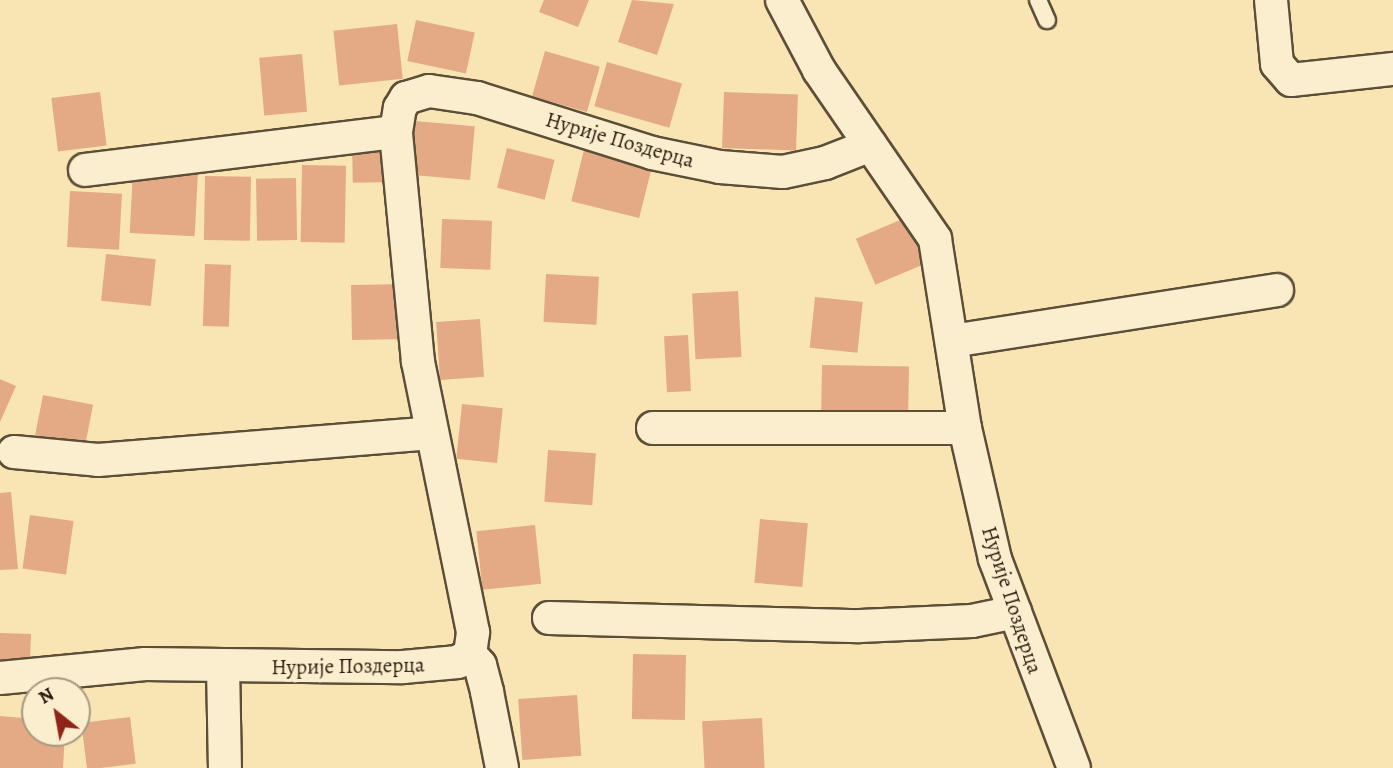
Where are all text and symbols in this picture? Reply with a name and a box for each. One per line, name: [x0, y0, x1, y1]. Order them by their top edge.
street label: Нурије Поздерца: [543, 107, 697, 173]
street label: Нурије Поздерца: [976, 523, 1048, 677]
street label: Нурије Поздерца: [271, 652, 425, 680]
north arrow: [21, 677, 91, 747]
text: N: [34, 681, 59, 710]

